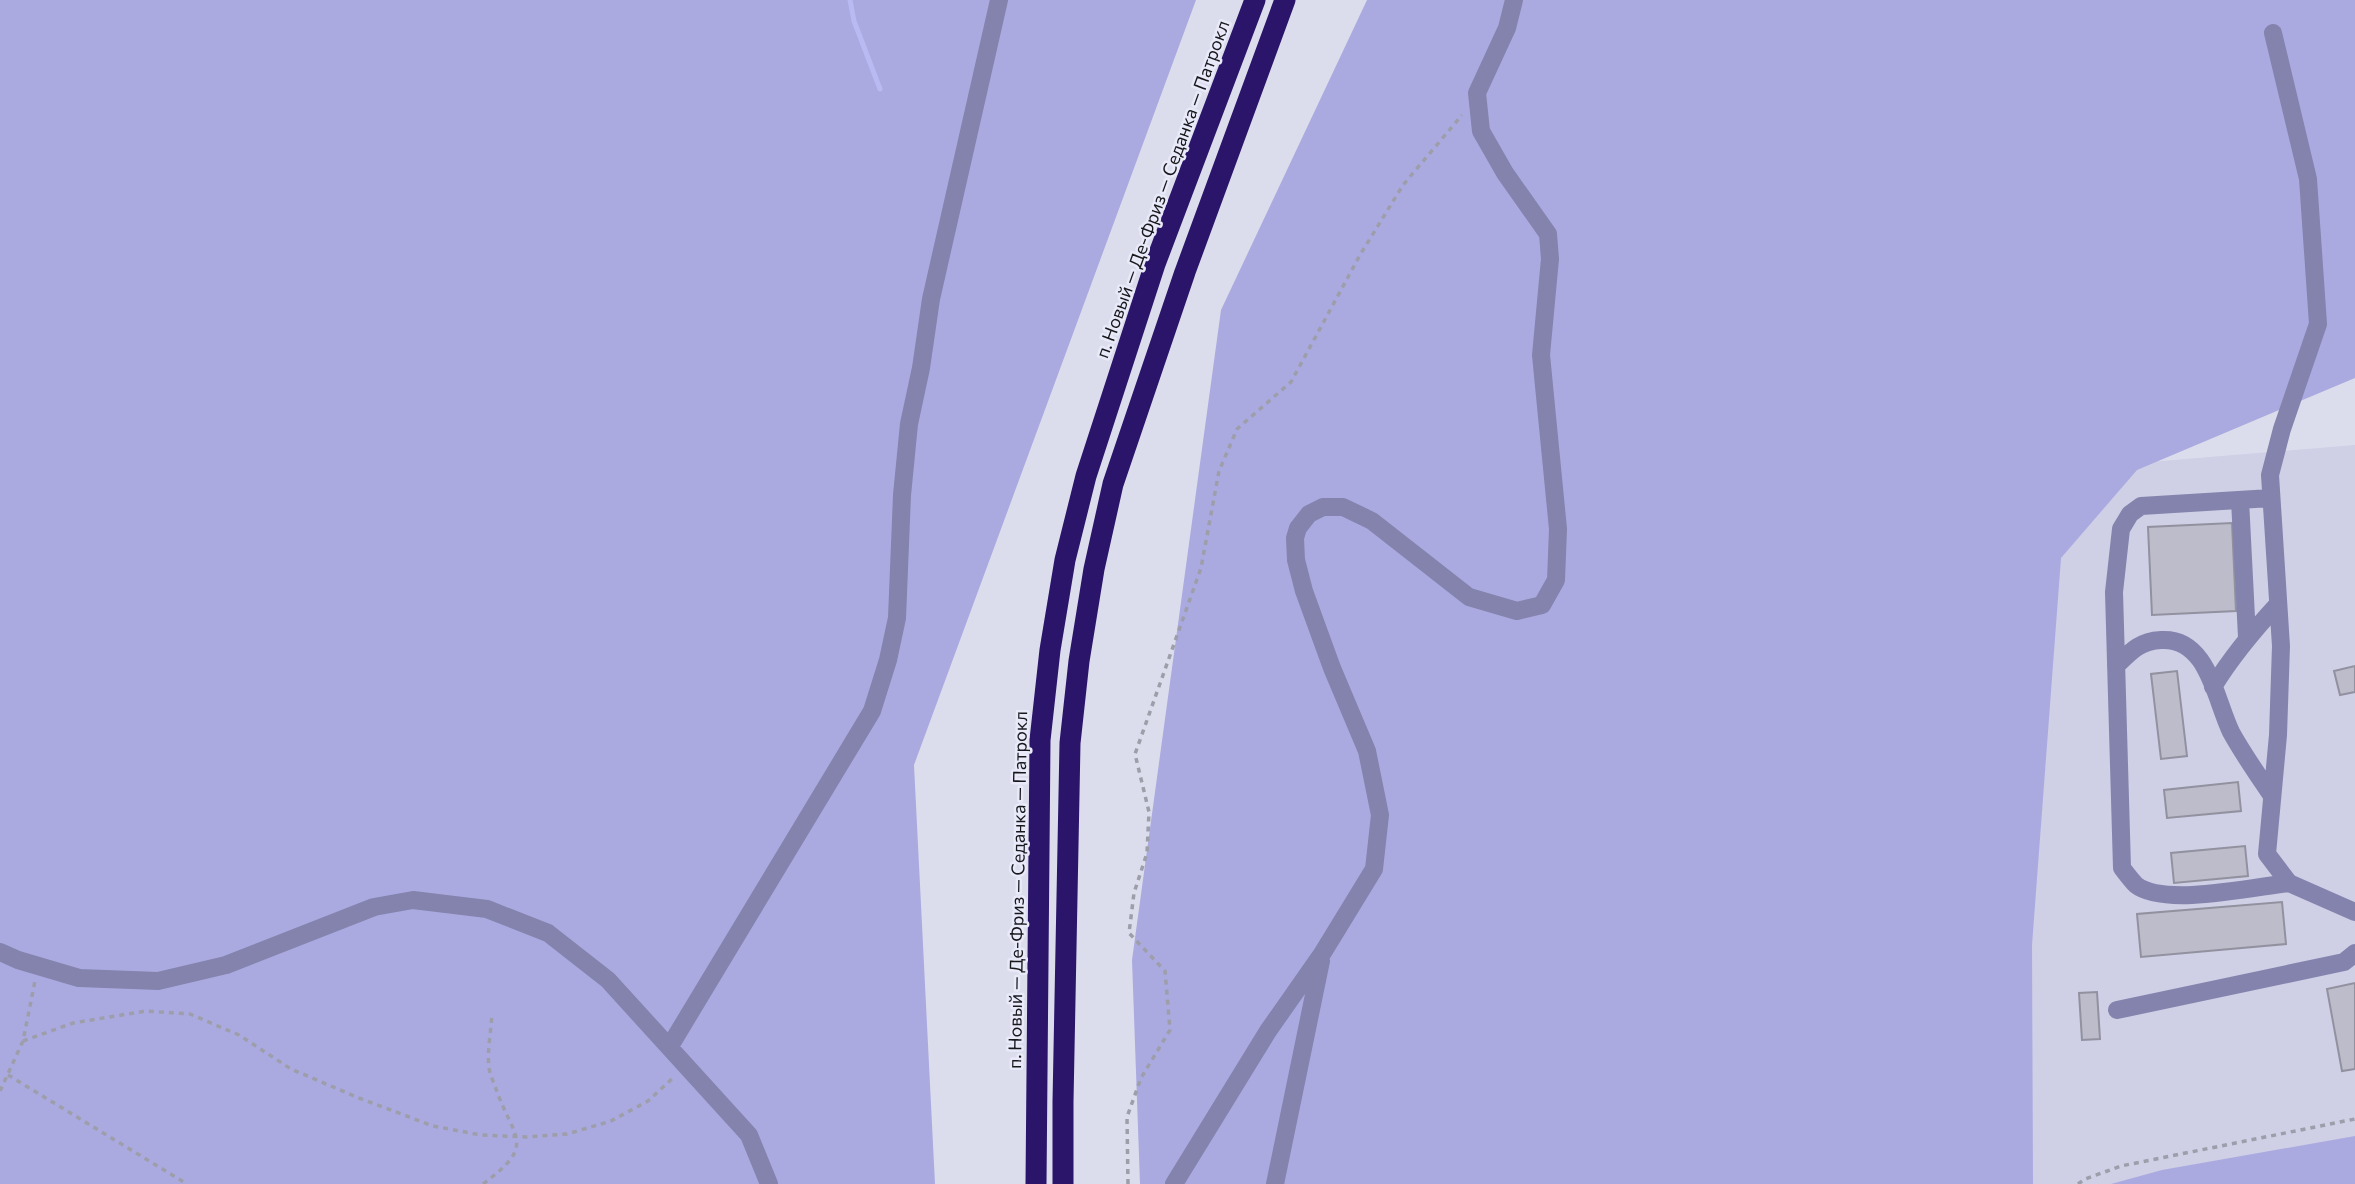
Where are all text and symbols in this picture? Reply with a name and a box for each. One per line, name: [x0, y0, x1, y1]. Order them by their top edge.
street label: п. Новый — Де-Фриз — Седанка — Патрокл: [1090, 17, 1234, 361]
street label: п. Новый — Де-Фриз — Седанка — Патрокл: [1003, 711, 1031, 1069]

